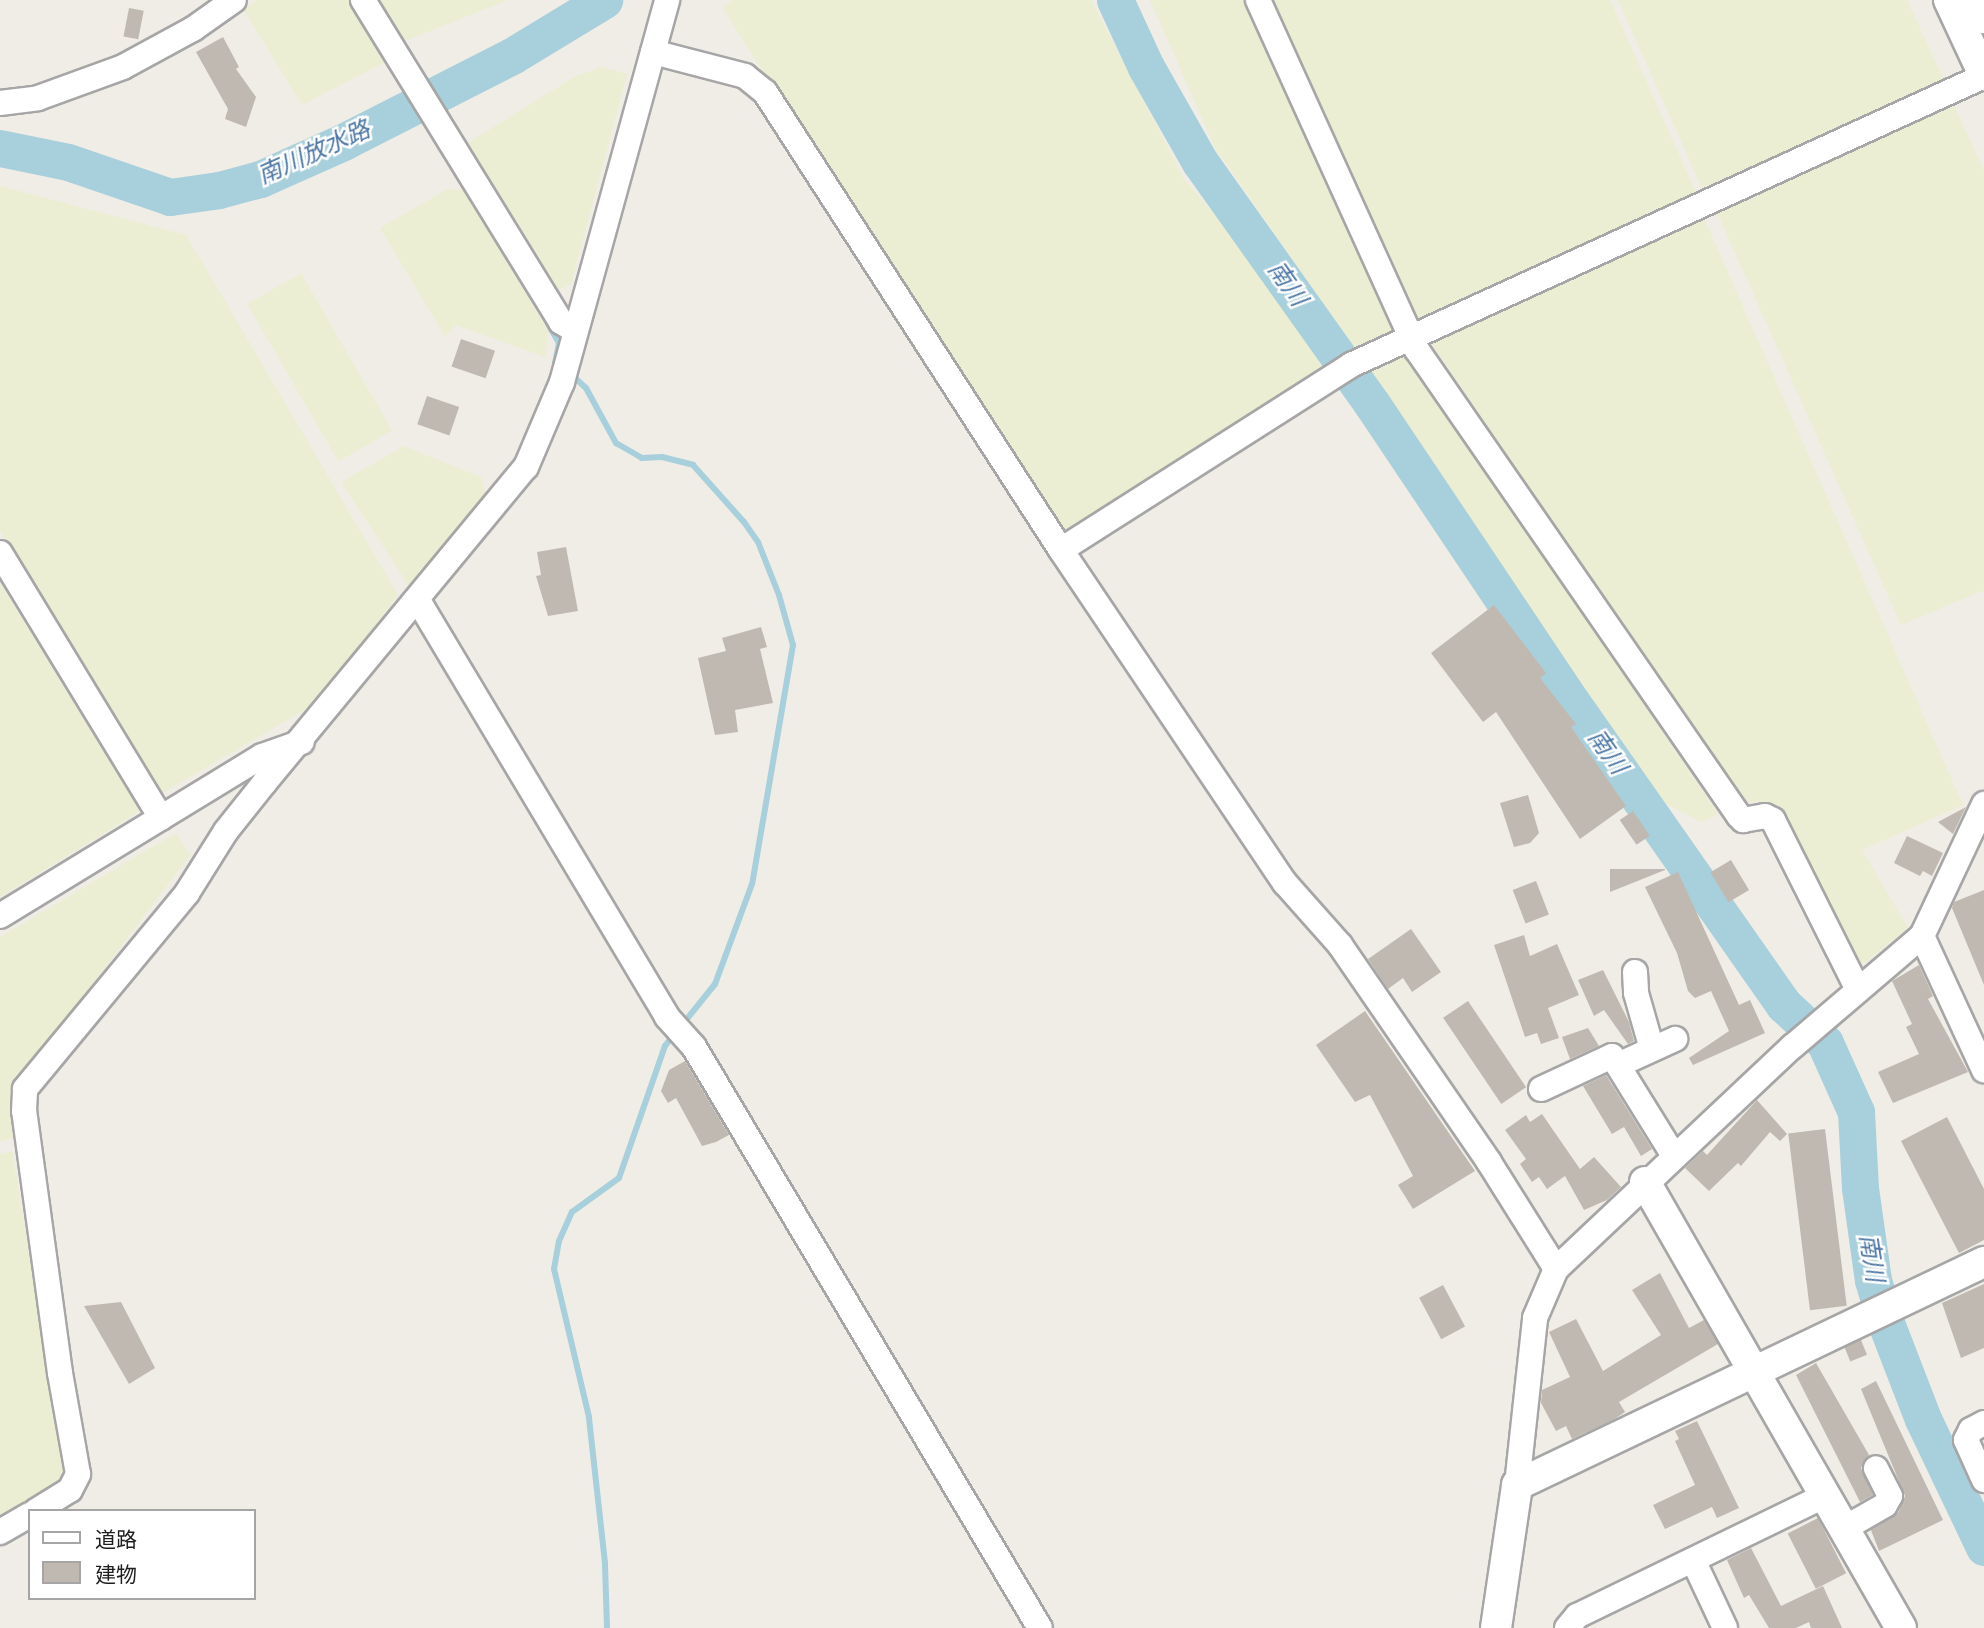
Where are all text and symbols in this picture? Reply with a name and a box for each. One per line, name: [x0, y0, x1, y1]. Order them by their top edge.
water label: 南川放水路: [253, 115, 375, 191]
water label: 南川: [1261, 256, 1313, 312]
water label: 南川: [1581, 724, 1633, 780]
water label: 南川: [1853, 1232, 1889, 1284]
legend: [28, 1509, 256, 1600]
text: 道路: [95, 1528, 137, 1552]
text: 建物: [95, 1563, 137, 1587]

